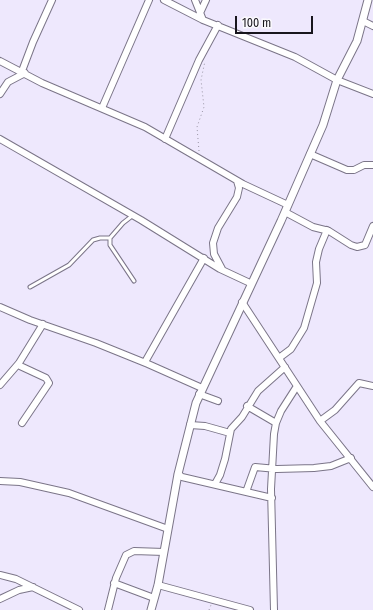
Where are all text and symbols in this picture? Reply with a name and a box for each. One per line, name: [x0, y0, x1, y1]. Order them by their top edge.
scale bar: [237, 8, 315, 34]
text: 100 m: [242, 16, 271, 30]

